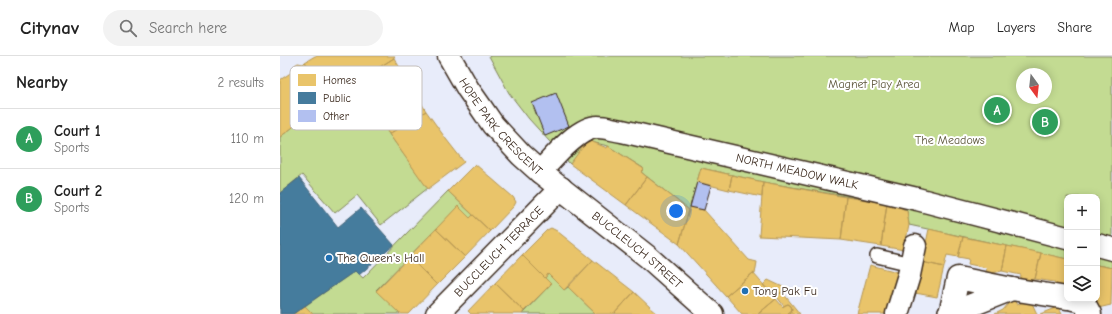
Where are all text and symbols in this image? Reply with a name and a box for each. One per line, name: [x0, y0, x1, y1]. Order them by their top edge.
search box: [103, 10, 383, 46]
text: Citynav: [20, 17, 79, 39]
icon: search: [117, 17, 139, 39]
text: Search here: [149, 19, 227, 37]
text: Map: [948, 19, 975, 36]
text: Layers: [997, 19, 1035, 36]
text: Share: [1057, 19, 1092, 36]
legend: [290, 66, 422, 130]
north arrow: [1016, 68, 1052, 104]
text: Nearby: [16, 73, 67, 92]
text: Homes: [323, 74, 356, 87]
text: 2 results: [217, 75, 264, 90]
street label: HOPE PARK CRESCENT: [456, 76, 546, 178]
park label: Magnet Play Area: [828, 77, 920, 91]
text: Public: [323, 92, 352, 105]
pin: A: [984, 95, 1010, 125]
pin: B: [1032, 107, 1058, 137]
text: Other: [323, 110, 350, 123]
text: Court 1: [54, 122, 101, 140]
text: A: [25, 131, 33, 146]
text: 110 m: [231, 131, 264, 146]
park label: The Meadows: [915, 133, 985, 147]
text: Sports: [54, 140, 89, 155]
street label: NORTH MEADOW WALK: [735, 150, 860, 192]
text: Court 2: [54, 182, 102, 200]
text: B: [25, 191, 33, 206]
text: 120 m: [229, 191, 264, 206]
map controls: [1064, 194, 1100, 302]
button: +: [1064, 194, 1100, 230]
text: Sports: [54, 200, 89, 215]
your location: [666, 201, 686, 221]
street label: BUCCLEUCH TERRACE: [451, 203, 546, 299]
street label: BUCCLEUCH STREET: [589, 209, 686, 292]
button: −: [1064, 230, 1100, 266]
place label: The Queen's Hall: [337, 251, 424, 265]
marker: The Queen's Hall: [324, 253, 334, 263]
button: layers: [1064, 266, 1100, 302]
place label: Tong Pak Fu: [753, 284, 817, 298]
marker: Tong Pak Fu: [740, 286, 750, 296]

